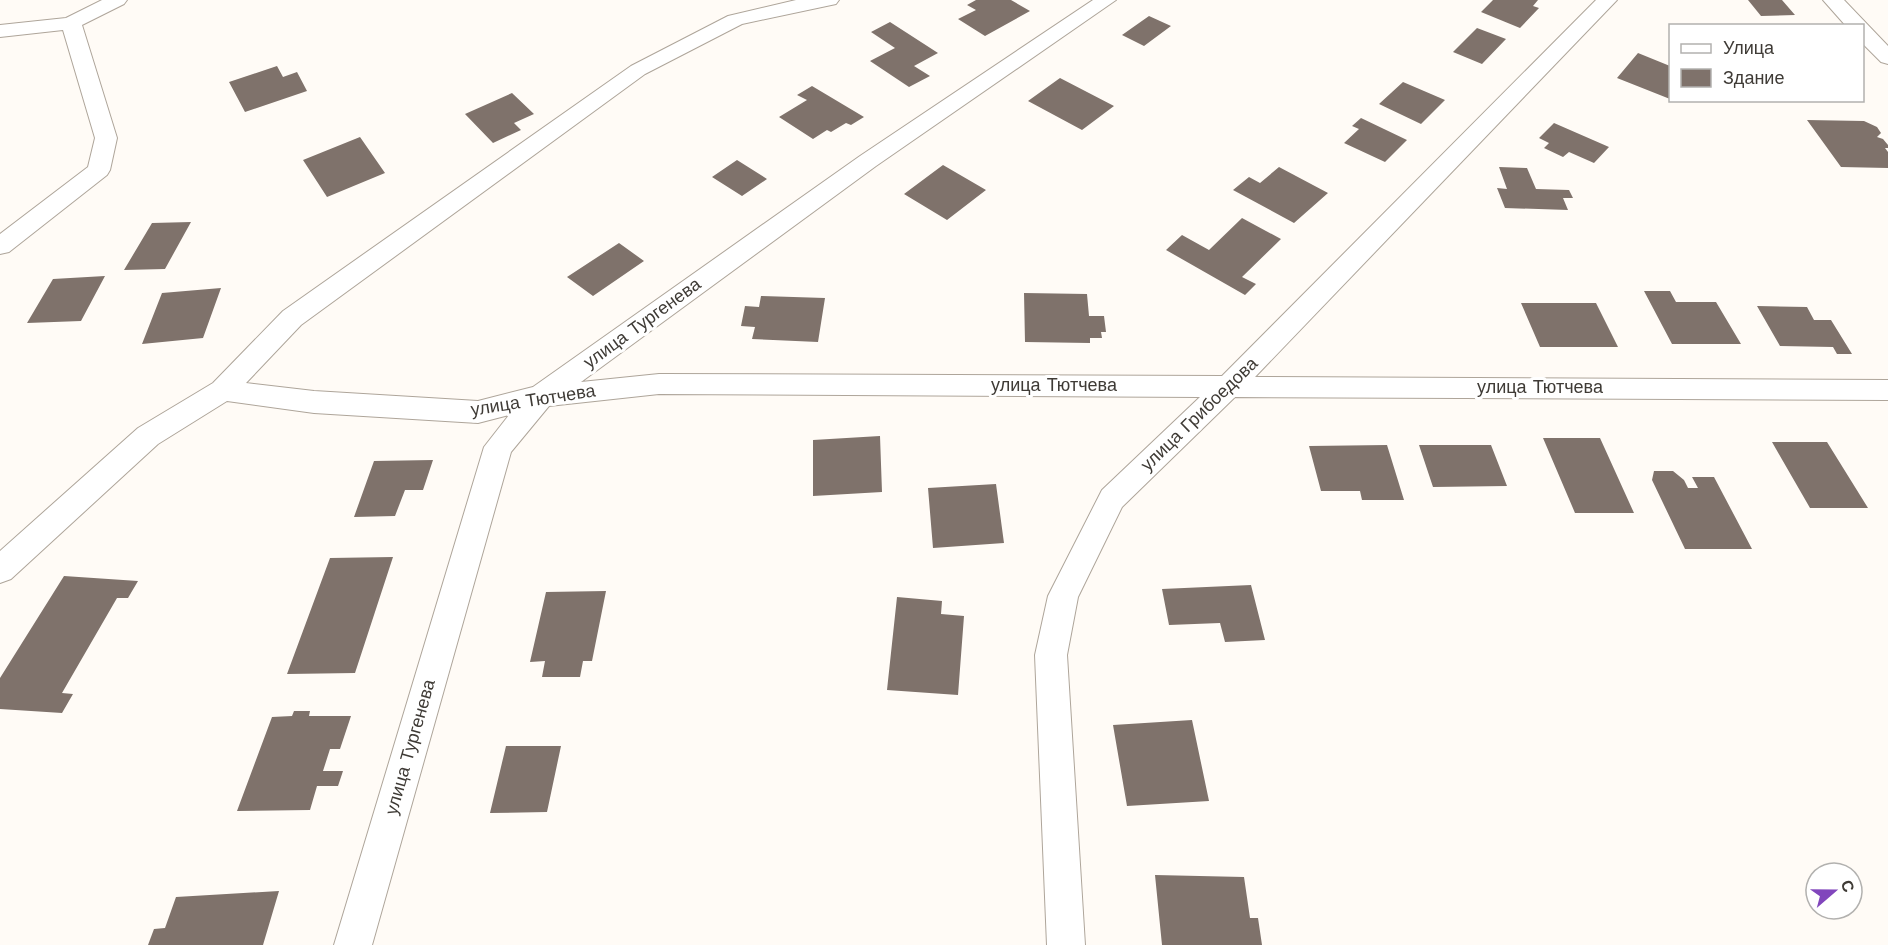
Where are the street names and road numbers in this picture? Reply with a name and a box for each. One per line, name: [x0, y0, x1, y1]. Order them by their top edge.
street label: улица Тургенева: [579, 272, 705, 372]
street label: улица Грибоедова: [1136, 352, 1262, 475]
street label: улица Тютчева: [991, 374, 1118, 395]
street label: улица Тютчева: [1477, 376, 1604, 397]
street label: улица Тютчева: [469, 379, 598, 420]
street label: улица Тургенева: [380, 676, 439, 817]

